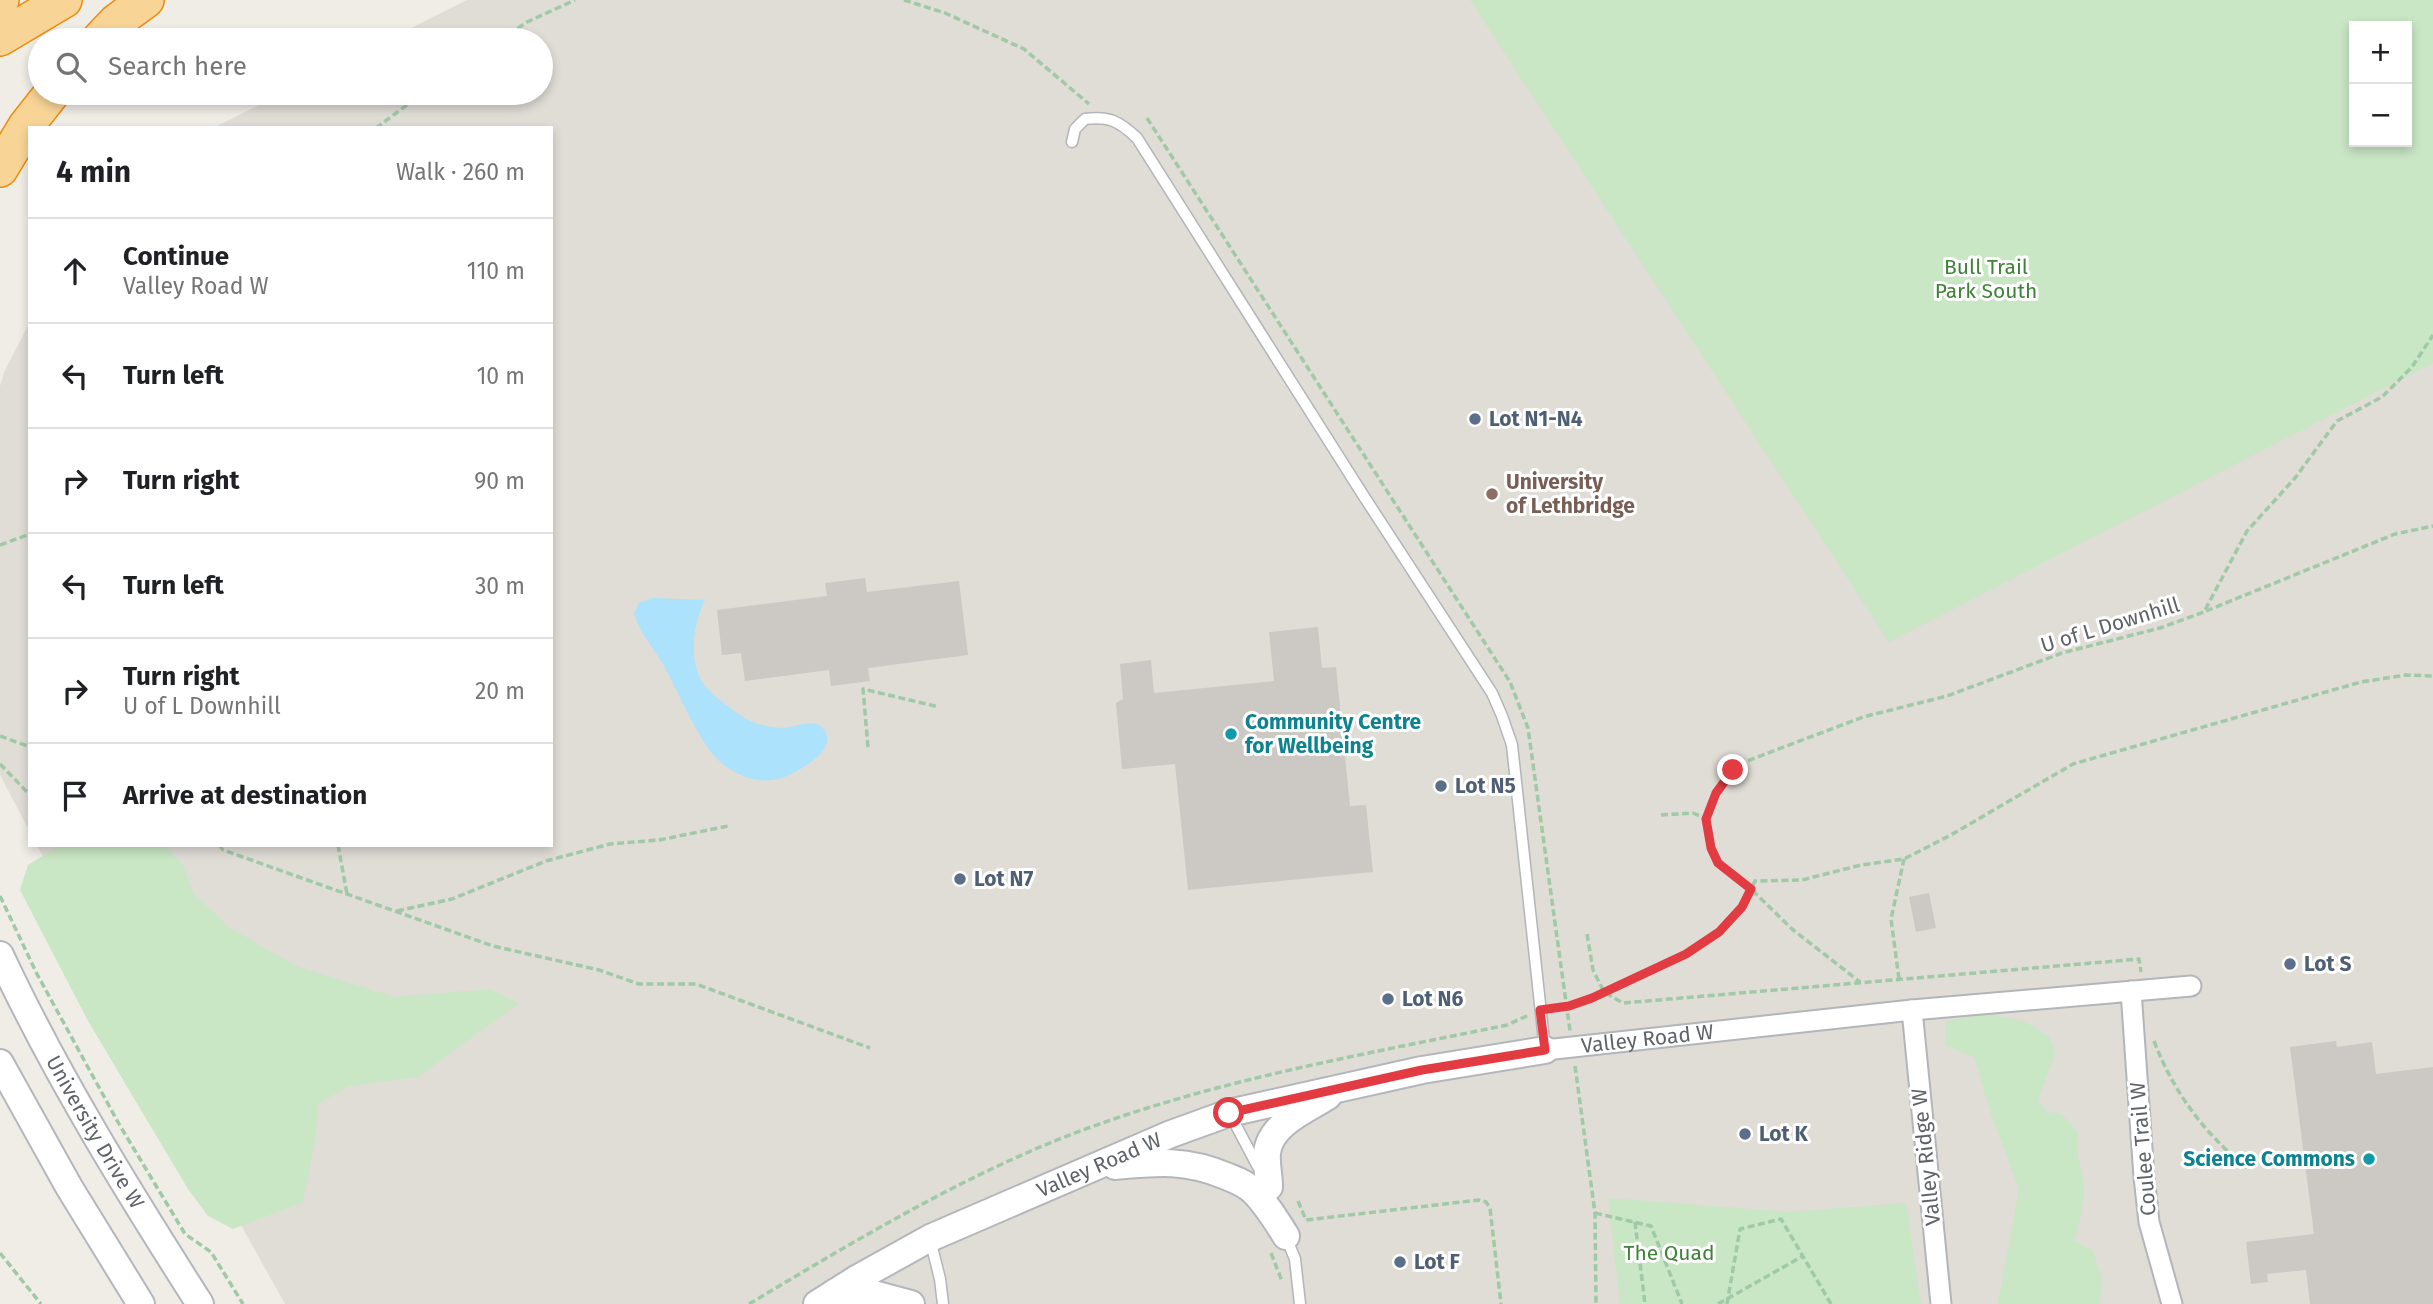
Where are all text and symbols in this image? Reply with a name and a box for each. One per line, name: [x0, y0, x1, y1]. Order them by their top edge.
map controls: [2349, 21, 2412, 147]
button: +: [2349, 21, 2412, 84]
search box: [28, 28, 553, 105]
icon: search: [52, 48, 90, 86]
text: Search here: [108, 51, 247, 82]
button: −: [2349, 84, 2412, 147]
text: 4 min: [56, 154, 131, 190]
text: Walk · 260 m: [396, 158, 525, 186]
text: Continue: [123, 241, 229, 272]
icon: ahead: [56, 252, 94, 290]
park label: Bull Trail Park South: [1935, 254, 2037, 304]
text: 110 m: [467, 257, 525, 285]
text: Valley Road W: [123, 272, 269, 300]
icon: left: [56, 357, 94, 395]
text: Turn left: [123, 360, 224, 391]
text: 10 m: [476, 362, 525, 390]
place label: Lot N1-N4: [1489, 406, 1583, 432]
marker: Lot N1-N4: [1467, 411, 1483, 427]
icon: right: [56, 462, 94, 500]
text: Turn right: [123, 465, 240, 496]
text: 90 m: [474, 467, 525, 495]
place label: University of Lethbridge: [1506, 469, 1635, 519]
marker: University of Lethbridge: [1484, 486, 1500, 502]
icon: left: [56, 567, 94, 605]
text: Turn left: [123, 570, 224, 601]
text: 30 m: [475, 572, 525, 600]
street label: U of L Downhill: [2037, 592, 2183, 658]
text: Turn right: [123, 661, 240, 692]
icon: right: [56, 672, 94, 710]
text: 20 m: [475, 677, 525, 705]
text: U of L Downhill: [123, 692, 281, 720]
place label: Community Centre for Wellbeing: [1245, 709, 1422, 759]
marker: Community Centre for Wellbeing: [1223, 726, 1239, 742]
route end: [1717, 754, 1748, 785]
place label: Lot N5: [1455, 773, 1516, 799]
icon: arrive: [56, 777, 94, 815]
marker: Lot N5: [1433, 778, 1449, 794]
text: Arrive at destination: [123, 780, 367, 811]
place label: Lot N7: [974, 866, 1034, 892]
marker: Lot N7: [952, 871, 968, 887]
place label: Lot S: [2304, 951, 2352, 977]
marker: Lot S: [2282, 956, 2298, 972]
place label: Lot N6: [1402, 986, 1464, 1012]
marker: Lot N6: [1380, 991, 1396, 1007]
street label: Valley Road W: [1580, 1019, 1715, 1059]
street label: University Drive W: [40, 1051, 150, 1213]
street label: Coulee Trail W: [2124, 1081, 2162, 1217]
street label: Valley Ridge W: [1906, 1087, 1946, 1227]
route start: [1213, 1097, 1244, 1128]
place label: Lot K: [1759, 1121, 1809, 1147]
marker: Lot K: [1737, 1126, 1753, 1142]
street label: Valley Road W: [1033, 1127, 1165, 1203]
place label: Science Commons: [2183, 1146, 2355, 1172]
marker: Science Commons: [2361, 1151, 2377, 1167]
park label: The Quad: [1624, 1240, 1714, 1266]
place label: Lot F: [1414, 1249, 1461, 1275]
marker: Lot F: [1392, 1254, 1408, 1270]

